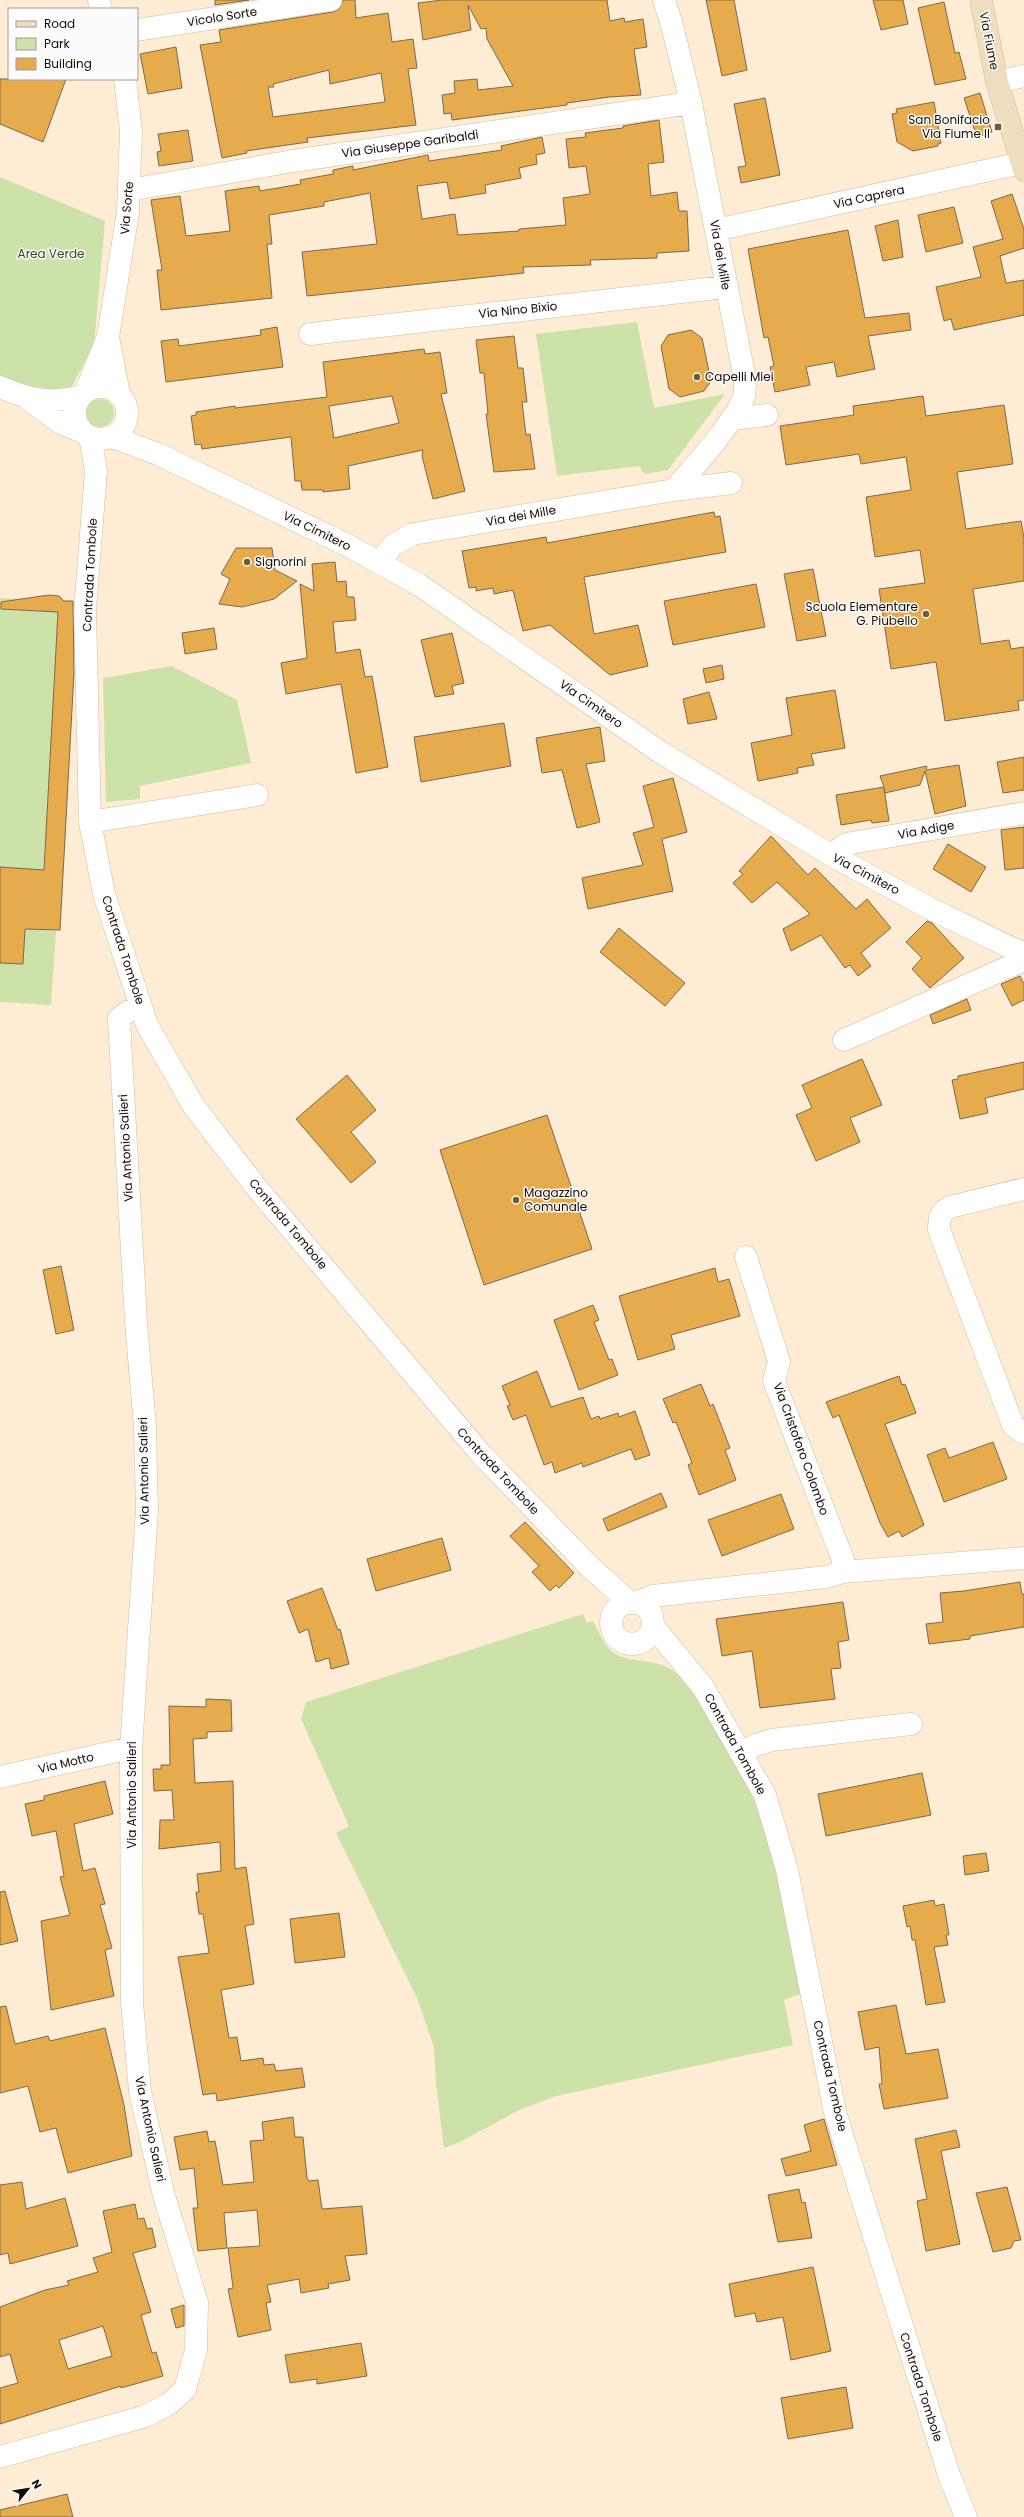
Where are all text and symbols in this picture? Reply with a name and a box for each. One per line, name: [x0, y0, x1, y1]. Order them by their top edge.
street label: Vicolo Sorte: [186, 3, 258, 30]
legend: [8, 8, 138, 80]
street label: Via Fiume: [976, 10, 1003, 71]
text: Road: [44, 15, 75, 32]
text: Park: [44, 35, 71, 52]
text: Building: [44, 55, 92, 72]
place label: San Bonifacio Via Fiume II: [908, 111, 990, 142]
marker: San Bonifacio Via Fiume II: [993, 122, 1003, 132]
street label: Via Giuseppe Garibaldi: [340, 125, 480, 162]
street label: Via Sorte: [116, 181, 137, 235]
street label: Via Caprera: [832, 181, 906, 212]
street label: Via dei Mille: [706, 219, 735, 291]
park label: Area Verde: [18, 245, 84, 262]
street label: Via Nino Bixio: [478, 297, 558, 322]
place label: Capelli Miei: [705, 368, 774, 385]
marker: Capelli Miei: [692, 372, 702, 382]
street label: Via dei Mille: [485, 501, 557, 530]
street label: Via Cimitero: [280, 507, 354, 555]
street label: Contrada Tombole: [78, 518, 101, 632]
place label: Signorini: [255, 553, 307, 570]
marker: Signorini: [242, 557, 252, 567]
place label: Scuola Elementare G. Piubello: [806, 598, 918, 629]
marker: Scuola Elementare G. Piubello: [921, 609, 931, 619]
street label: Via Cimitero: [556, 675, 627, 732]
street label: Via Adige: [896, 816, 956, 843]
street label: Via Cimitero: [830, 849, 903, 899]
street label: Contrada Tombole: [98, 893, 149, 1007]
street label: Via Antonio Salieri: [114, 1094, 137, 1202]
street label: Contrada Tombole: [245, 1175, 331, 1273]
place label: Magazzino Comunale: [524, 1184, 588, 1215]
marker: Magazzino Comunale: [511, 1195, 521, 1205]
street label: Via Cristoforo Colombo: [770, 1380, 834, 1518]
street label: Via Antonio Salieri: [134, 1417, 153, 1525]
street label: Contrada Tombole: [453, 1423, 543, 1518]
street label: Contrada Tombole: [700, 1690, 770, 1798]
street label: Via Antonio Salieri: [123, 1741, 140, 1849]
street label: Via Motto: [36, 1748, 96, 1777]
street label: Contrada Tombole: [809, 2019, 852, 2133]
street label: Via Antonio Salieri: [131, 2074, 170, 2183]
street label: Contrada Tombole: [896, 2330, 947, 2444]
north arrow: [8, 2469, 48, 2509]
text: N: [28, 2476, 46, 2492]

